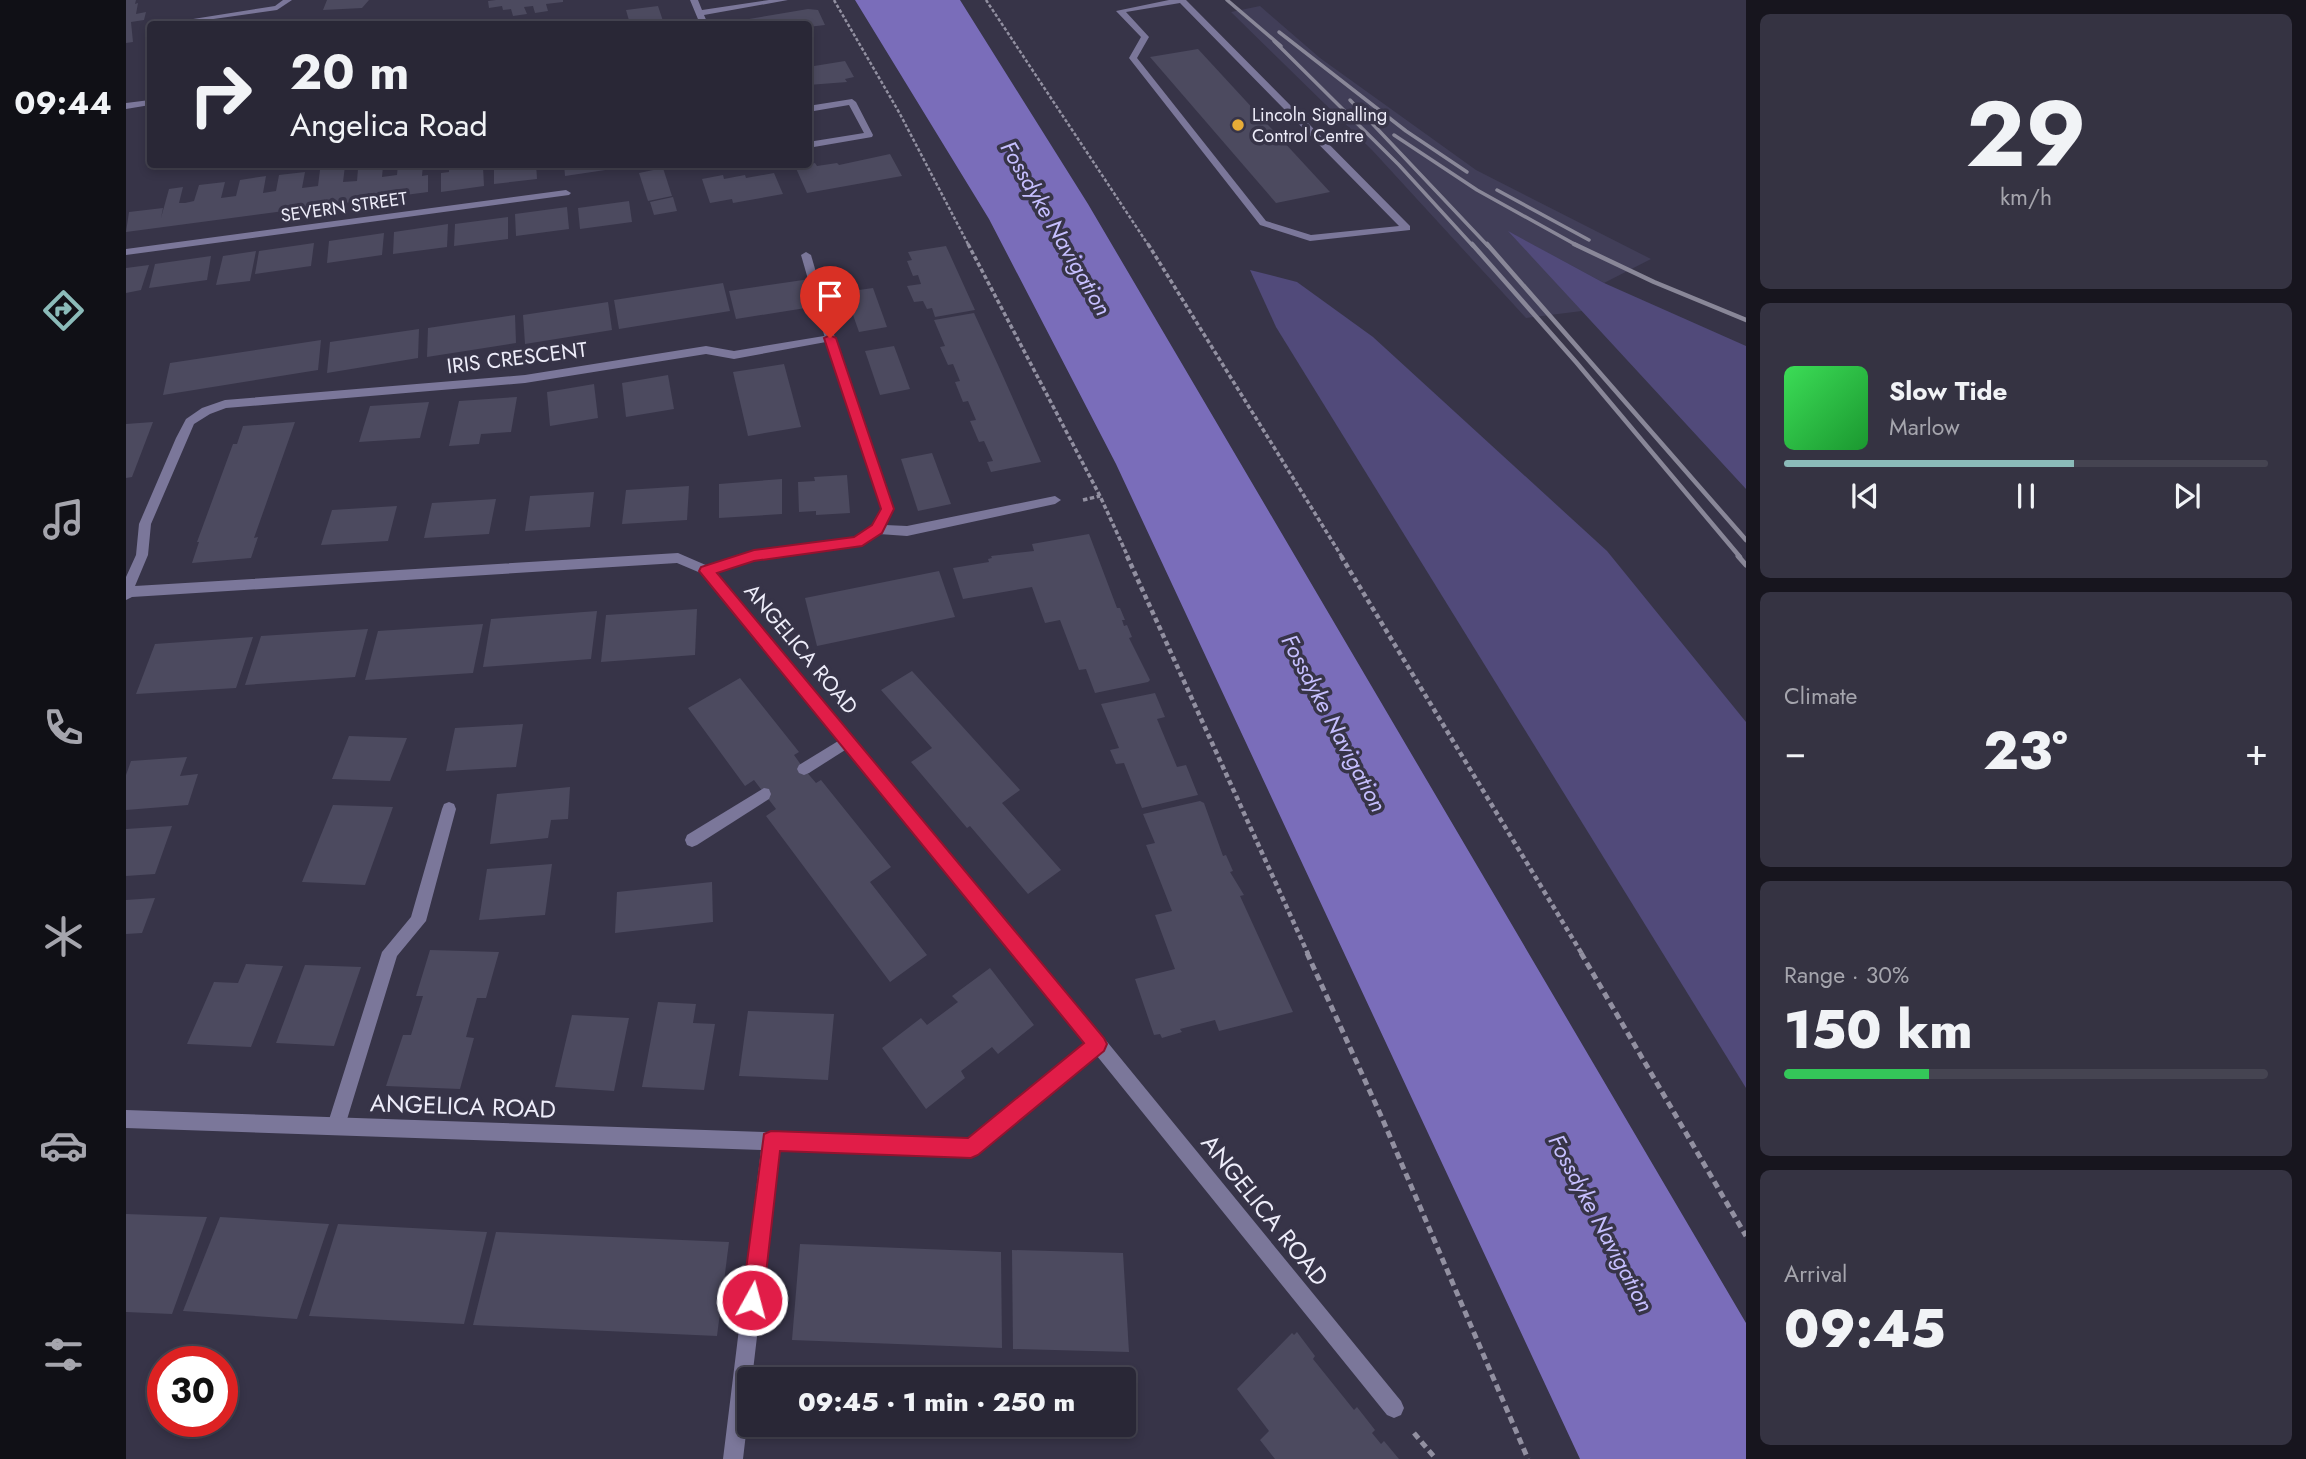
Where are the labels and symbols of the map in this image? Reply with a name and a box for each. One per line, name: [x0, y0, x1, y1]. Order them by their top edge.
place label: Lincoln Signalling Control Centre: [1252, 102, 1387, 149]
marker: Lincoln Signalling Control Centre: [1230, 117, 1246, 133]
water label: Fossdyke Navigation: [992, 134, 1120, 322]
street label: SEVERN STREET: [279, 185, 410, 229]
pin: [800, 266, 860, 338]
street label: IRIS CRESCENT: [445, 334, 589, 381]
street label: ANGELICA ROAD: [737, 577, 865, 721]
water label: Fossdyke Navigation: [1273, 628, 1395, 818]
street label: ANGELICA ROAD: [370, 1085, 556, 1127]
street label: ANGELICA ROAD: [1193, 1127, 1337, 1293]
water label: Fossdyke Navigation: [1540, 1128, 1662, 1318]
position arrow: [715, 1263, 789, 1337]
speed limit sign: 30: [147, 1346, 238, 1437]

